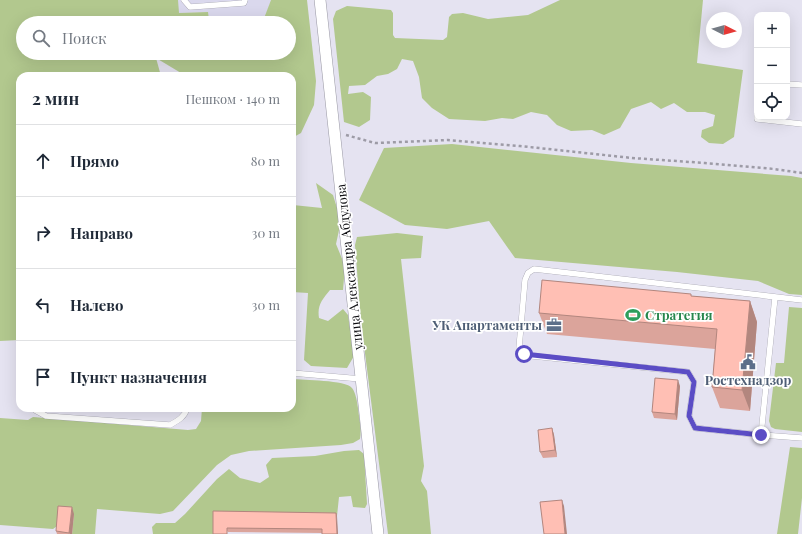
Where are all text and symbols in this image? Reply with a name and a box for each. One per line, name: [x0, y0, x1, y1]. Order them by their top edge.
north arrow: [706, 12, 742, 48]
map controls: [754, 12, 790, 120]
button: +: [754, 12, 790, 48]
search box: [16, 16, 296, 60]
icon: search: [30, 27, 52, 49]
text: Поиск: [62, 28, 107, 48]
button: −: [754, 48, 790, 84]
button: locate: [754, 84, 790, 120]
text: 2 мин: [32, 87, 79, 109]
text: Пешком · 140 m: [186, 90, 280, 107]
icon: ahead: [32, 150, 54, 172]
text: Прямо: [70, 151, 119, 171]
text: 80 m: [251, 152, 280, 169]
street label: улица Александра Абдулова: [331, 183, 366, 352]
icon: right: [32, 222, 54, 244]
text: Направо: [70, 223, 133, 243]
text: 30 m: [252, 224, 280, 241]
icon: left: [32, 294, 54, 316]
text: Налево: [70, 295, 123, 315]
text: 30 m: [252, 296, 280, 313]
sports icon: Стратегия: [624, 306, 642, 324]
place label: Стратегия: [645, 306, 713, 323]
place label: УК Апартаменты: [431, 316, 542, 333]
office icon: УК Апартаменты: [545, 316, 563, 334]
route start: [515, 345, 533, 363]
public building icon: Ростехнадзор: [739, 353, 757, 371]
icon: arrive: [32, 366, 54, 388]
text: Пункт назначения: [70, 367, 207, 387]
place label: Ростехнадзор: [705, 371, 791, 388]
route end: [752, 426, 770, 444]

